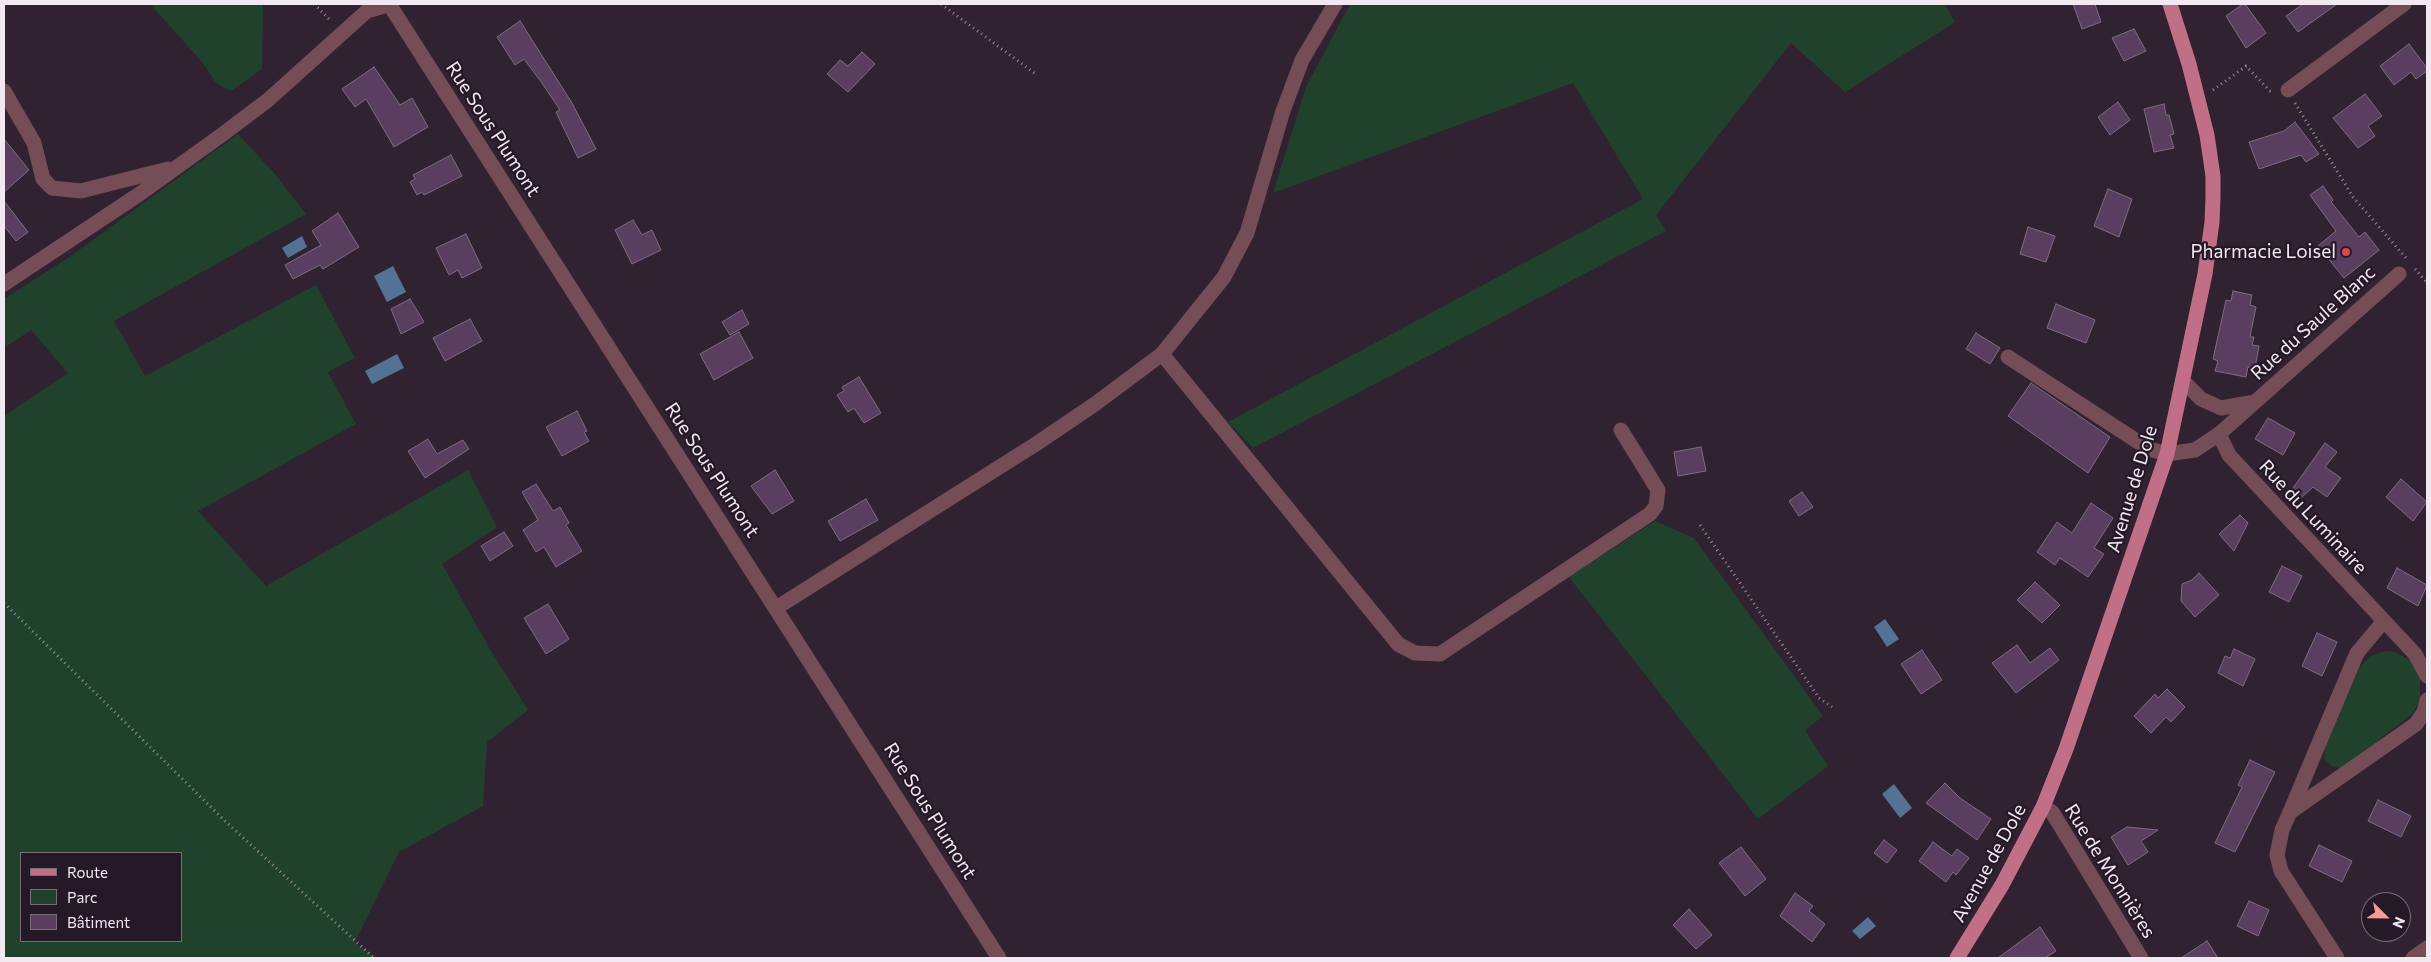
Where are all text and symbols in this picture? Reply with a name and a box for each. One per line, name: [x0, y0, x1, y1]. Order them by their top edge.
street label: Rue Sous Plumont: [441, 57, 545, 201]
place label: Pharmacie Loisel: [2191, 241, 2336, 263]
marker: Pharmacie Loisel: [2340, 246, 2352, 258]
street label: Rue du Saule Blanc: [2246, 261, 2380, 385]
street label: Rue Sous Plumont: [660, 398, 764, 542]
street label: Avenue de Dole: [2102, 423, 2162, 555]
street label: Rue du Luminaire: [2254, 455, 2372, 579]
street label: Rue Sous Plumont: [879, 739, 981, 883]
street label: Avenue de Dole: [1947, 800, 2031, 926]
street label: Rue de Monnières: [2060, 800, 2160, 942]
legend: [20, 852, 182, 942]
text: Route: [67, 863, 108, 881]
text: Parc: [67, 888, 97, 906]
north arrow: [2361, 892, 2411, 942]
text: Bâtiment: [67, 913, 130, 931]
text: N: [2389, 915, 2409, 931]

